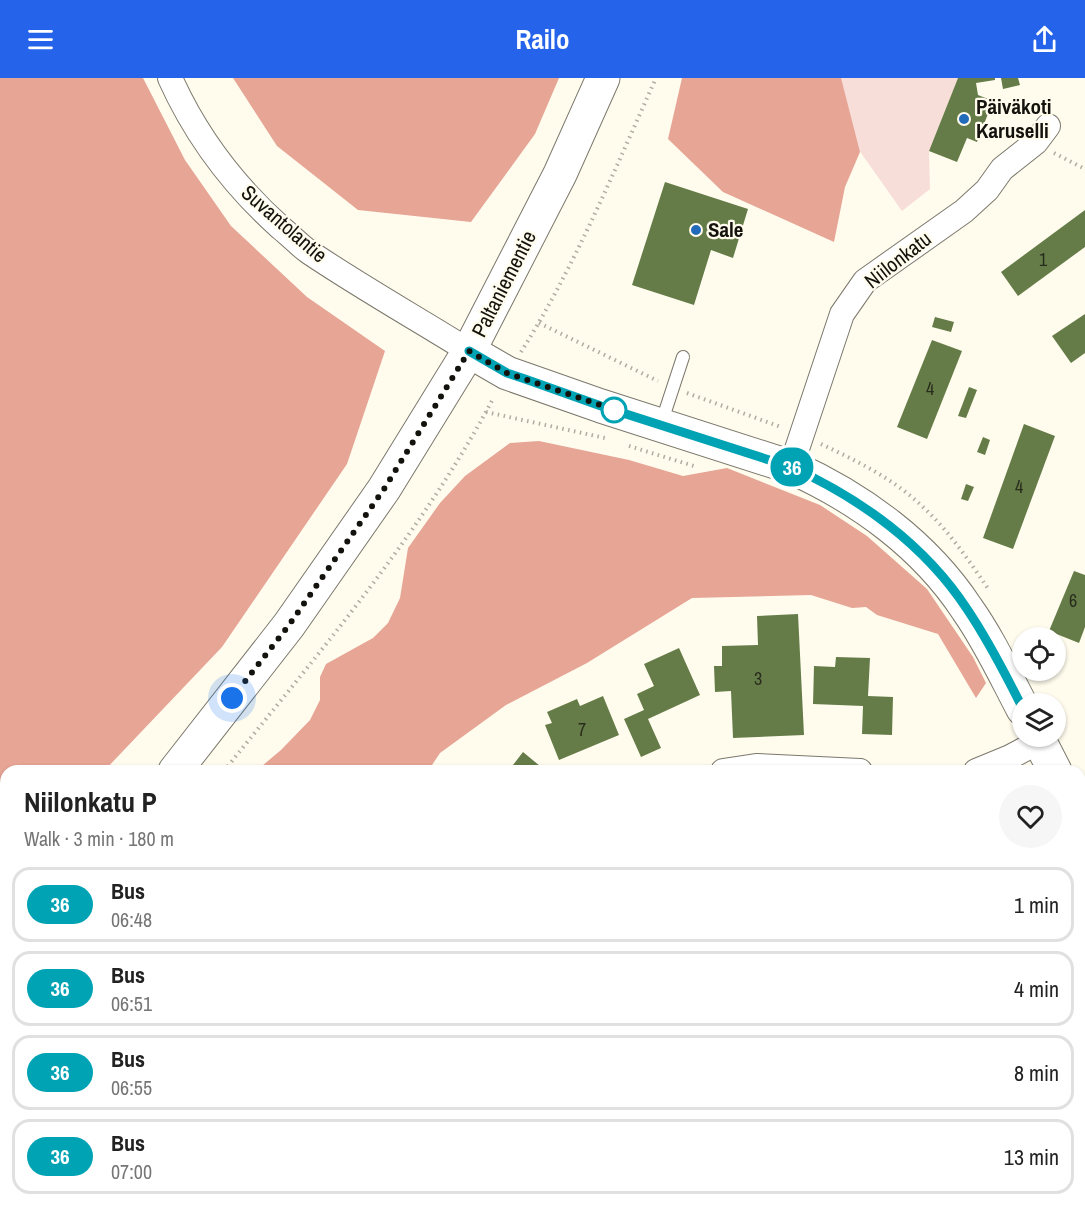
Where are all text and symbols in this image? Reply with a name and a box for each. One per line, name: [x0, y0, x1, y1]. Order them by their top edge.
text: Railo: [515, 21, 570, 57]
icon: menu: [24, 23, 57, 56]
icon: share: [1028, 23, 1061, 56]
place label: Päiväkoti Karuselli: [976, 92, 1052, 145]
marker: Päiväkoti Karuselli: [957, 112, 971, 126]
street label: Suvantolantie: [235, 178, 334, 269]
place label: Sale: [708, 215, 743, 244]
marker: Sale: [689, 223, 703, 237]
street label: Niilonkatu: [858, 224, 937, 295]
street label: Paltaniementie: [464, 226, 543, 342]
house number: 1: [1039, 247, 1048, 272]
house number: 4: [926, 376, 934, 401]
unlabelled marker: [601, 397, 627, 423]
line badge: 36: [765, 448, 819, 486]
text: 36: [782, 453, 802, 482]
house number: 4: [1015, 474, 1023, 499]
house number: 6: [1069, 588, 1077, 613]
map controls: [1012, 627, 1066, 747]
button: locate: [1012, 627, 1066, 681]
house number: 3: [754, 666, 762, 691]
your location: [217, 683, 247, 713]
button: layers: [1012, 693, 1066, 747]
house number: 7: [578, 717, 586, 742]
text: Niilonkatu P: [24, 783, 157, 821]
button: heart: [999, 785, 1062, 848]
text: Walk · 3 min · 180 m: [24, 825, 174, 852]
text: Bus: [111, 876, 145, 906]
text: 36: [50, 890, 70, 919]
text: 1 min: [1014, 890, 1059, 920]
text: 06:48: [111, 906, 152, 933]
text: Bus: [111, 960, 145, 990]
text: 36: [50, 974, 70, 1003]
text: 4 min: [1014, 974, 1059, 1004]
text: 06:51: [111, 990, 152, 1017]
text: Bus: [111, 1044, 145, 1074]
text: 36: [50, 1058, 70, 1087]
text: 8 min: [1014, 1058, 1059, 1088]
text: 06:55: [111, 1074, 152, 1101]
text: Bus: [111, 1128, 145, 1158]
text: 36: [50, 1142, 70, 1171]
text: 13 min: [1004, 1142, 1059, 1172]
text: 07:00: [111, 1158, 152, 1185]

